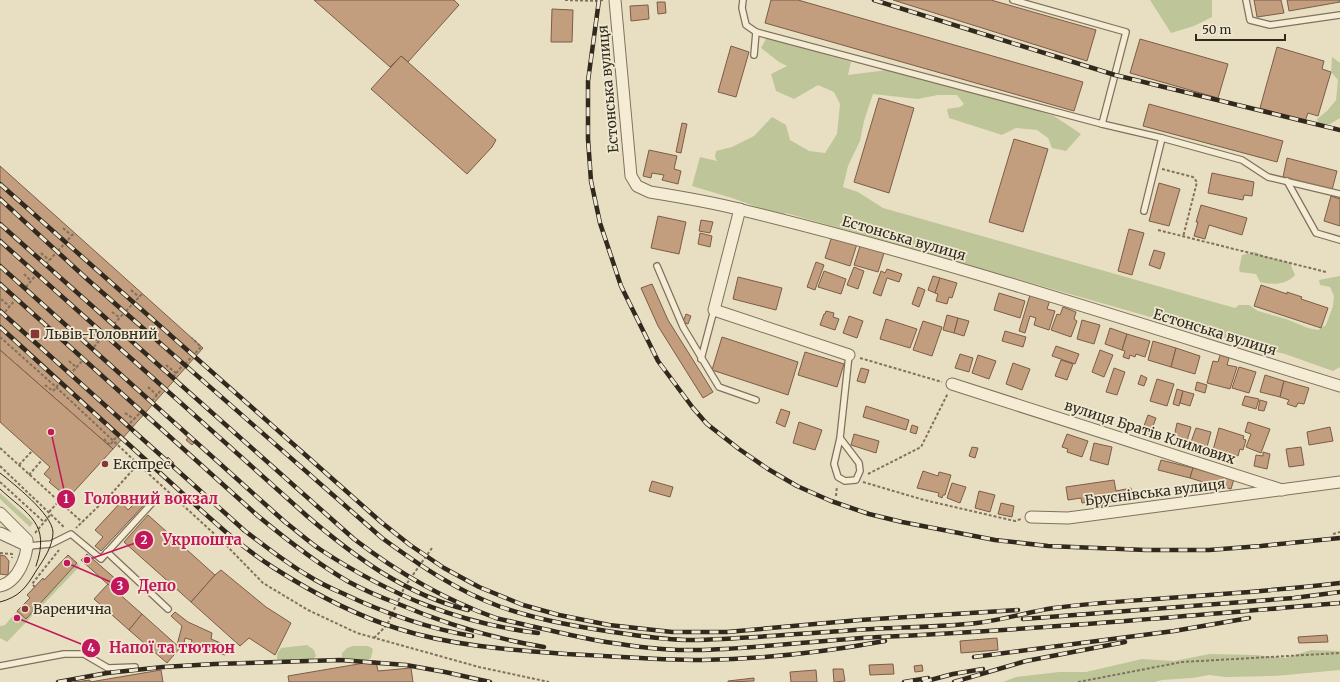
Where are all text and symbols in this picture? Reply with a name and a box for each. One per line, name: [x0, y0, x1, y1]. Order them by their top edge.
scale bar: [1196, 16, 1285, 42]
text: 50 m: [1202, 22, 1231, 37]
street label: Естонська вулиця: [593, 24, 623, 154]
street label: Естонська вулиця: [840, 212, 968, 264]
street label: Естонська вулиця: [1151, 305, 1279, 359]
place label: Львів-Головний: [44, 325, 158, 343]
marker: Львів-Головний: [29, 328, 41, 340]
street label: вулиця Братів Климових: [1062, 396, 1238, 468]
place label: Експрес: [113, 455, 170, 473]
marker: Експрес: [100, 459, 110, 469]
street label: Бруснівська вулиця: [1084, 474, 1226, 510]
callout: Головний вокзал: [56, 486, 226, 513]
text: Головний вокзал: [84, 489, 218, 508]
text: 1: [63, 491, 69, 506]
callout: Укрпошта: [134, 526, 250, 553]
text: Укрпошта: [161, 530, 242, 549]
text: 2: [140, 532, 148, 547]
callout: Депо: [110, 573, 184, 600]
text: Депо: [138, 576, 176, 595]
text: 3: [117, 578, 124, 593]
place label: Варенична: [33, 600, 112, 618]
marker: Варенична: [20, 604, 30, 614]
callout: Напої та тютюн: [81, 635, 243, 662]
text: Напої та тютюн: [109, 638, 235, 657]
text: 4: [87, 640, 95, 655]

